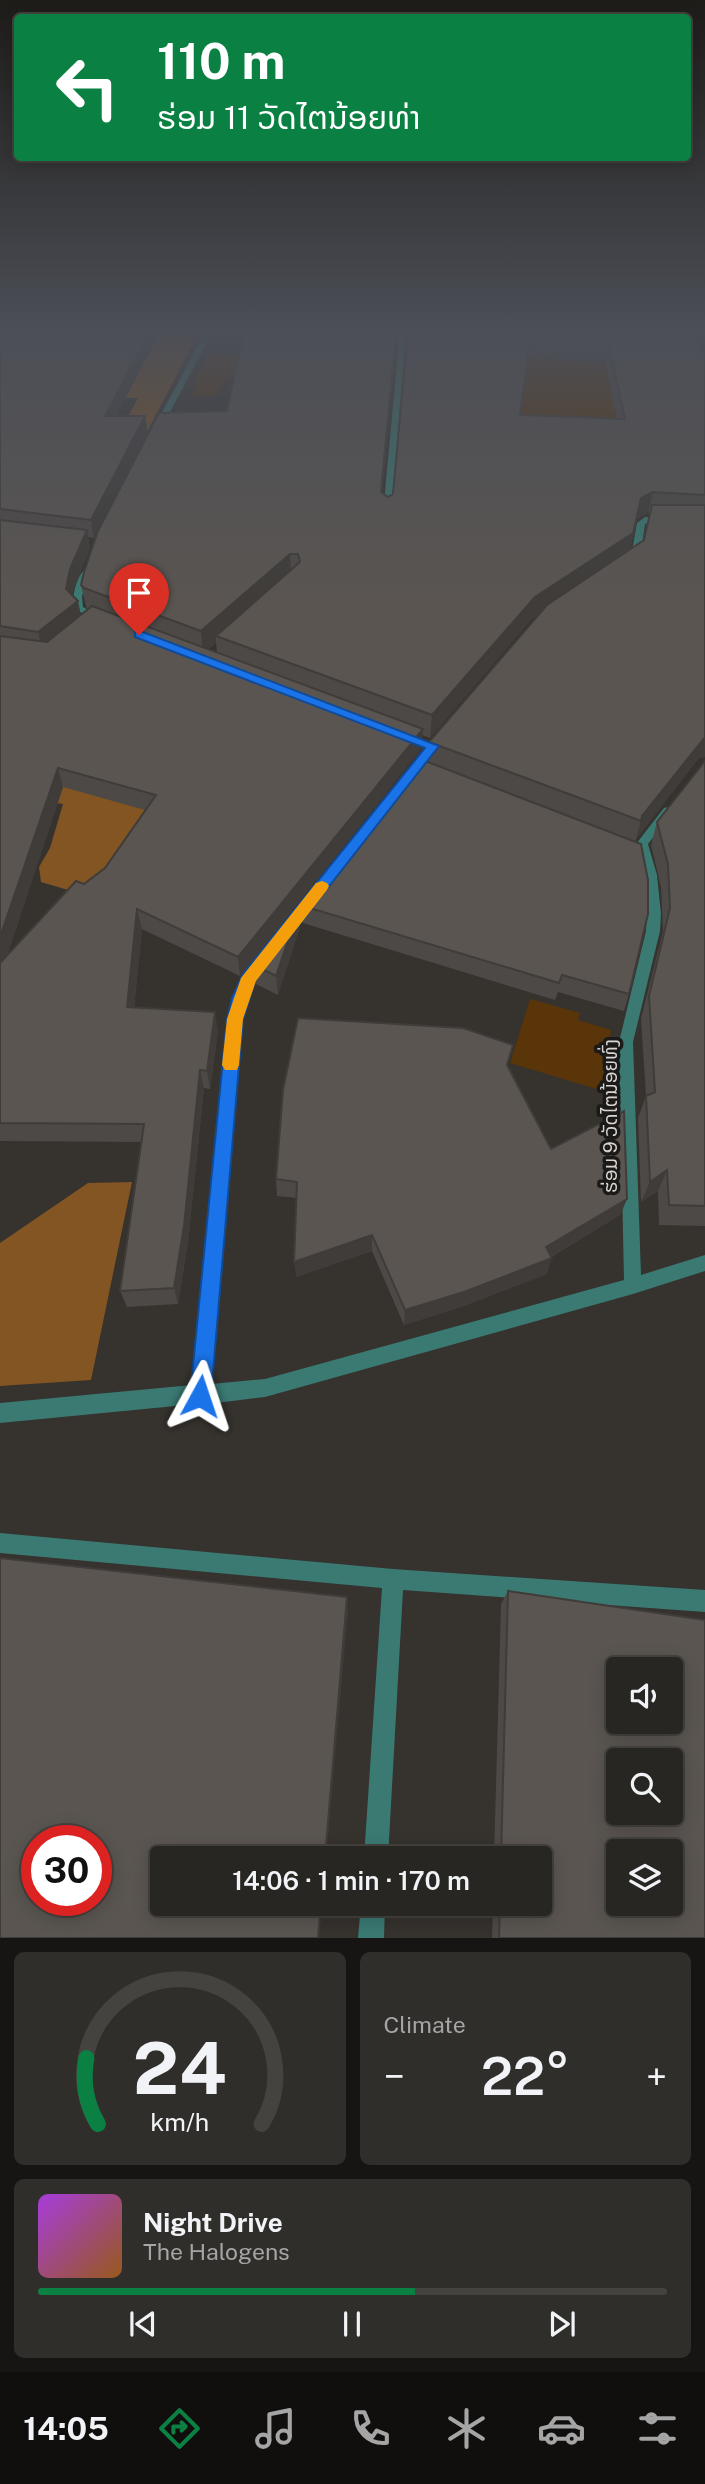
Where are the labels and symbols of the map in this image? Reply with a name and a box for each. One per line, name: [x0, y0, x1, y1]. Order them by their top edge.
pin: [109, 563, 169, 635]
street label: ຮ່ອມ 9 ວັດໄຕນ້ອຍທົ່ງ: [597, 1039, 621, 1193]
position arrow: [163, 1359, 237, 1433]
speed limit sign: 30: [21, 1825, 112, 1916]

